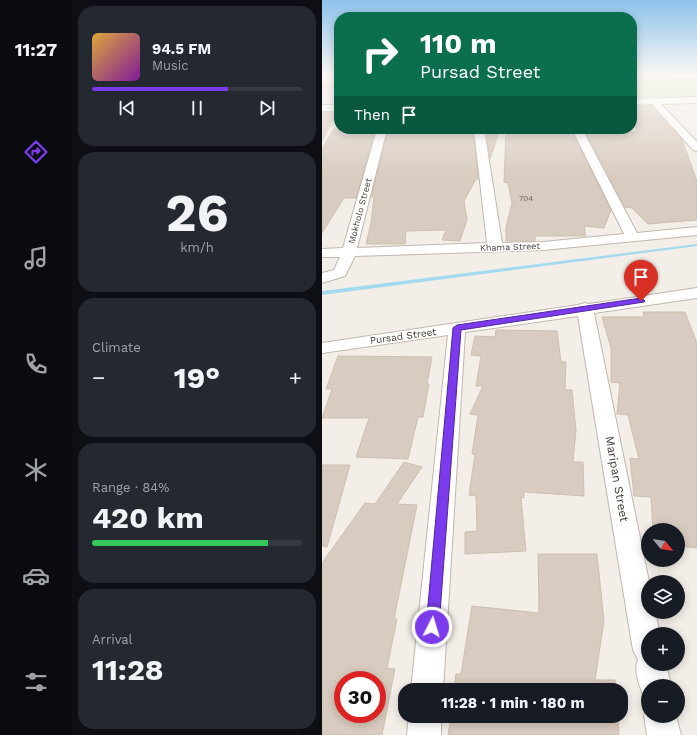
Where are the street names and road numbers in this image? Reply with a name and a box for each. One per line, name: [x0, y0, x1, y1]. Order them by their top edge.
street label: Mokholo Street: [346, 177, 374, 245]
street label: Khama Street: [480, 241, 540, 253]
street label: Pursad Street: [369, 326, 438, 346]
street label: Maripan Street: [603, 435, 631, 523]

